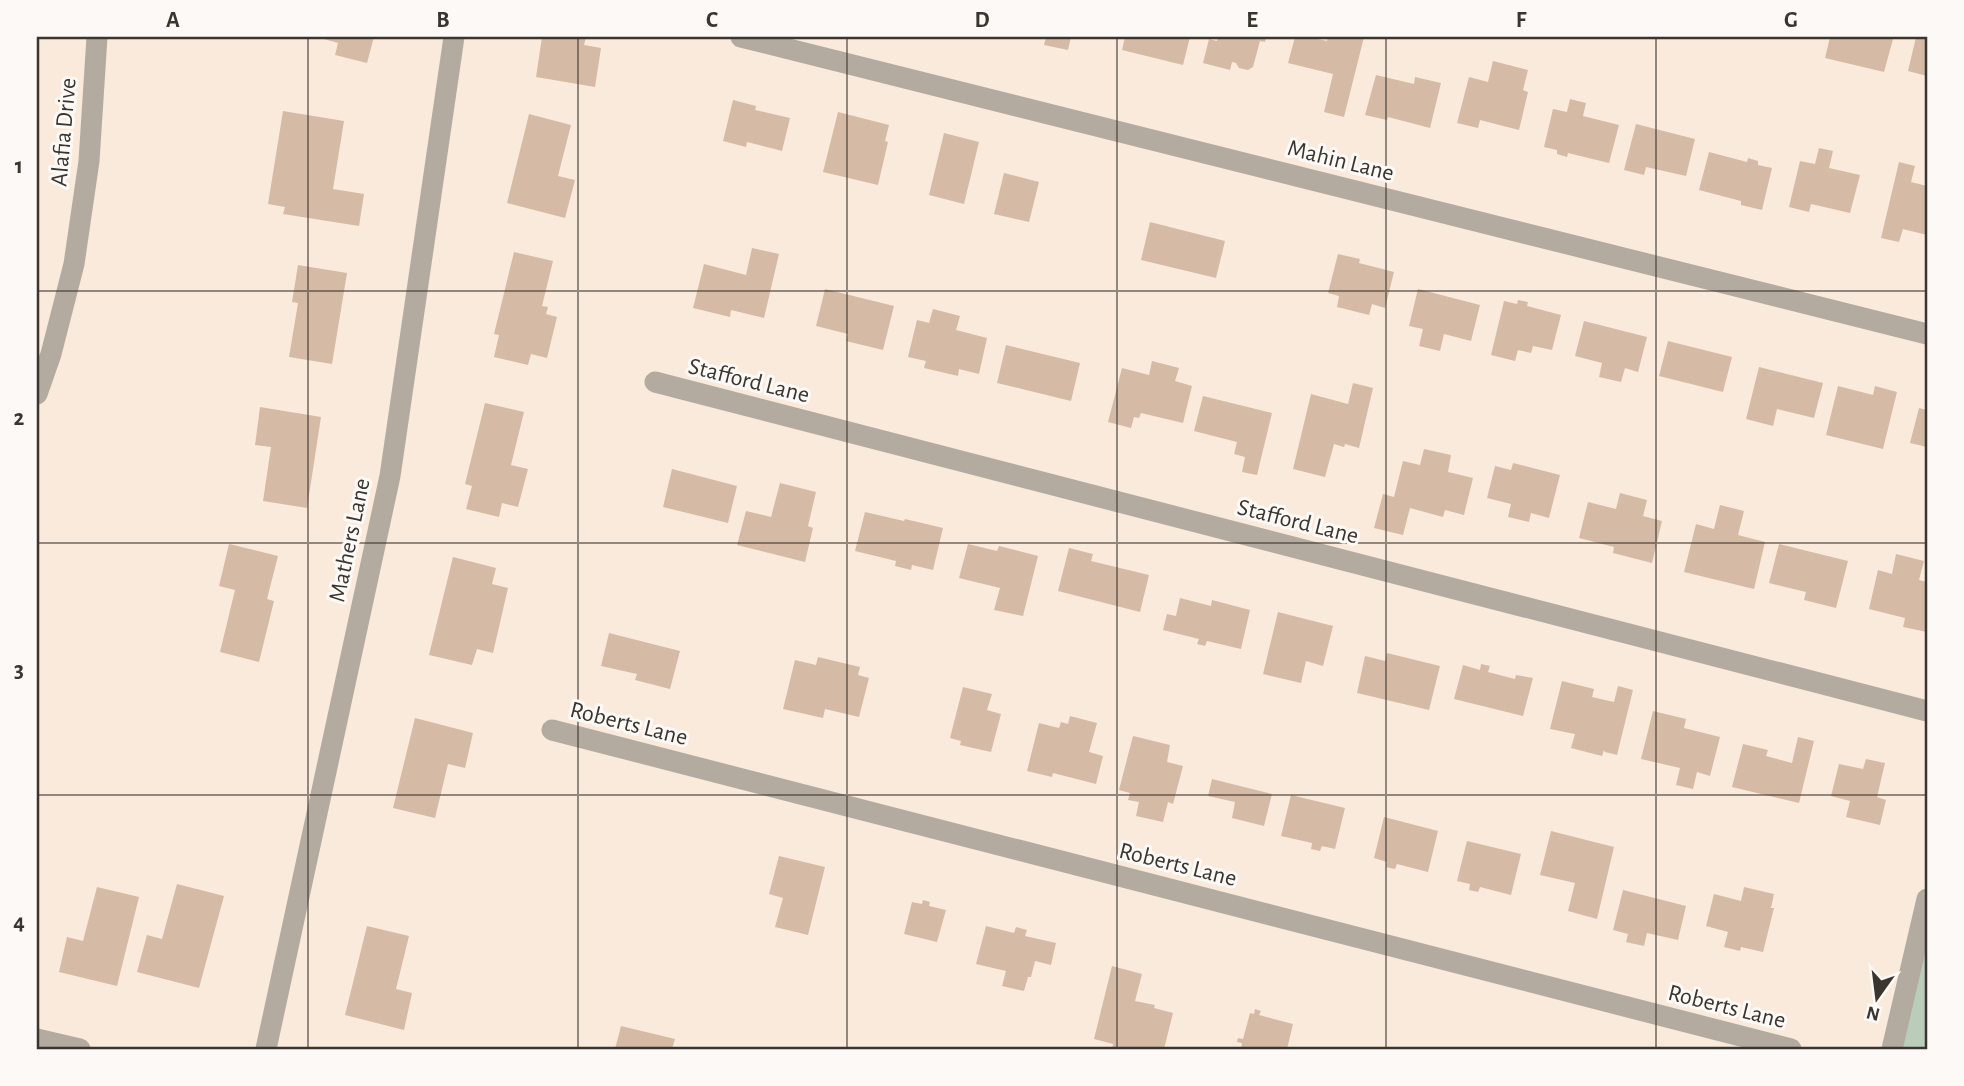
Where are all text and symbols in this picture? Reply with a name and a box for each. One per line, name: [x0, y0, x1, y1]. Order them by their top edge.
text: A: [166, 9, 180, 32]
text: B: [436, 9, 450, 32]
text: C: [706, 9, 718, 32]
text: D: [974, 9, 990, 32]
text: E: [1246, 9, 1258, 32]
text: F: [1516, 9, 1527, 32]
text: G: [1784, 9, 1798, 32]
street label: Alafia Drive: [47, 77, 81, 187]
street label: Mahin Lane: [1285, 136, 1396, 186]
text: 1: [15, 155, 23, 178]
street label: Stafford Lane: [686, 354, 812, 408]
text: 2: [14, 407, 25, 430]
street label: Mathers Lane: [325, 476, 375, 604]
street label: Stafford Lane: [1235, 495, 1361, 549]
text: 3: [14, 659, 24, 682]
street label: Roberts Lane: [568, 698, 690, 750]
street label: Roberts Lane: [1117, 839, 1239, 891]
text: 4: [13, 911, 25, 934]
north arrow: [1842, 964, 1912, 1034]
street label: Roberts Lane: [1666, 981, 1788, 1033]
text: N: [1865, 1002, 1882, 1024]

